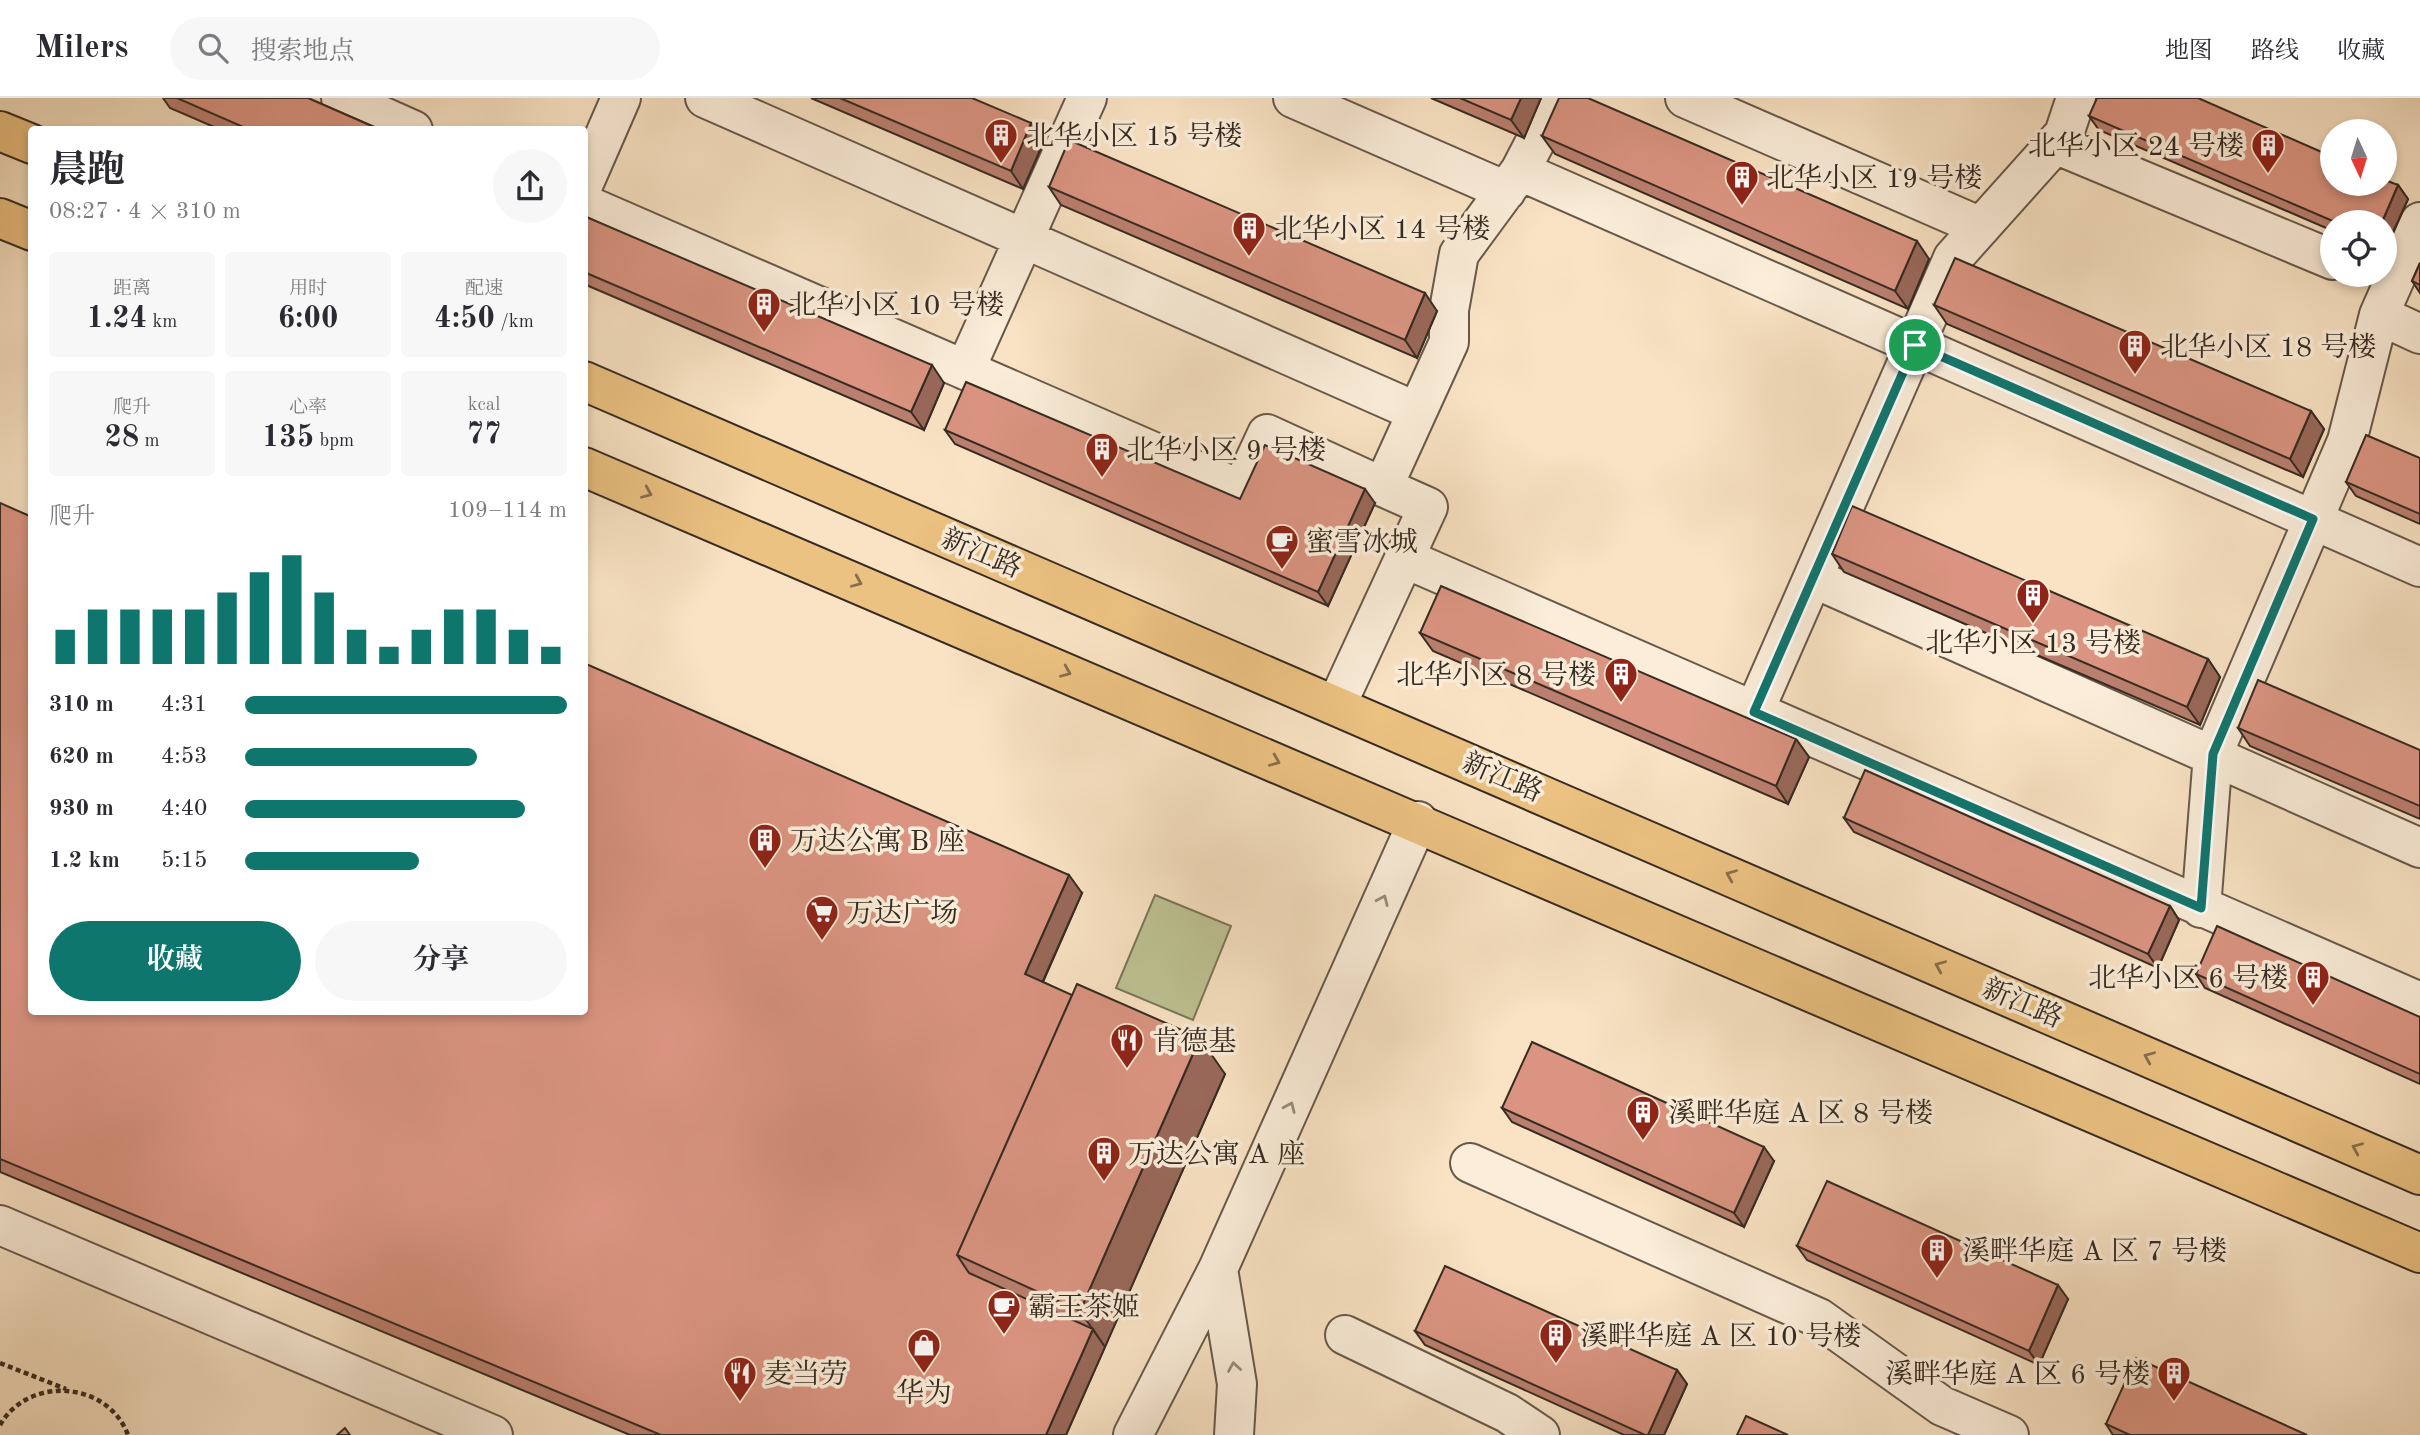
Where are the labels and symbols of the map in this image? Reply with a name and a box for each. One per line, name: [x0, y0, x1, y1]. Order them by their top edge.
building icon: 北华小区 15 号楼: [982, 116, 1020, 165]
north arrow: [2320, 119, 2398, 196]
place label: 北华小区 15 号楼: [1026, 121, 1242, 152]
building icon: 北华小区 24 号楼: [2249, 126, 2287, 175]
place label: 北华小区 24 号楼: [2028, 131, 2244, 162]
building icon: 北华小区 19 号楼: [1723, 158, 1761, 207]
place label: 北华小区 19 号楼: [1766, 163, 1982, 194]
building icon: 北华小区 14 号楼: [1230, 209, 1268, 258]
place label: 北华小区 14 号楼: [1274, 214, 1490, 245]
building icon: 北华小区 10 号楼: [745, 285, 783, 334]
place label: 北华小区 10 号楼: [788, 290, 1004, 321]
pin: [1885, 315, 1945, 375]
building icon: 北华小区 18 号楼: [2116, 327, 2154, 376]
place label: 北华小区 18 号楼: [2160, 332, 2376, 363]
building icon: 北华小区 9 号楼: [1083, 430, 1121, 479]
place label: 北华小区 9 号楼: [1126, 435, 1326, 466]
one-way arrow: [641, 485, 653, 499]
cafe icon: 蜜雪冰城: [1263, 522, 1301, 571]
street label: 新江路: [937, 523, 1026, 584]
place label: 蜜雪冰城: [1306, 527, 1418, 558]
one-way arrow: [850, 574, 862, 588]
building icon: 北华小区 13 号楼: [2014, 576, 2052, 625]
place label: 北华小区 13 号楼: [1925, 628, 2141, 659]
building icon: 北华小区 8 号楼: [1602, 655, 1640, 704]
place label: 北华小区 8 号楼: [1396, 660, 1596, 691]
one-way arrow: [1059, 663, 1071, 677]
street label: 新江路: [1458, 747, 1547, 808]
one-way arrow: [1268, 753, 1280, 767]
building icon: 万达公寓 B 座: [746, 821, 784, 870]
place label: 万达公寓 B 座: [790, 826, 965, 857]
one-way arrow: [1726, 870, 1738, 884]
supermarket icon: 万达广场: [803, 893, 841, 942]
one-way arrow: [1375, 894, 1389, 907]
place label: 万达广场: [846, 898, 958, 929]
building icon: 北华小区 6 号楼: [2294, 958, 2332, 1007]
one-way arrow: [1935, 960, 1947, 974]
place label: 北华小区 6 号楼: [2088, 963, 2288, 994]
street label: 新江路: [1978, 973, 2067, 1034]
restaurant icon: 肯德基: [1108, 1021, 1146, 1070]
place label: 肯德基: [1152, 1026, 1236, 1057]
one-way arrow: [2144, 1051, 2156, 1065]
building icon: 溪畔华庭 A 区 8 号楼: [1624, 1093, 1662, 1142]
place label: 溪畔华庭 A 区 8 号楼: [1668, 1098, 1933, 1129]
one-way arrow: [1282, 1102, 1296, 1115]
building icon: 万达公寓 A 座: [1085, 1134, 1123, 1183]
place label: 万达公寓 A 座: [1128, 1139, 1305, 1170]
one-way arrow: [2352, 1142, 2364, 1156]
building icon: 溪畔华庭 A 区 7 号楼: [1918, 1231, 1956, 1280]
place label: 溪畔华庭 A 区 7 号楼: [1962, 1236, 2227, 1267]
cafe icon: 霸王茶姬: [985, 1287, 1023, 1336]
place label: 霸王茶姬: [1028, 1292, 1140, 1323]
building icon: 溪畔华庭 A 区 10 号楼: [1537, 1316, 1575, 1365]
place label: 溪畔华庭 A 区 10 号楼: [1580, 1321, 1861, 1352]
shop icon: 华为: [905, 1326, 943, 1375]
restaurant icon: 麦当劳: [721, 1354, 759, 1403]
building icon: 溪畔华庭 A 区 6 号楼: [2155, 1354, 2193, 1403]
place label: 麦当劳: [764, 1359, 848, 1390]
place label: 溪畔华庭 A 区 6 号楼: [1885, 1359, 2150, 1390]
one-way arrow: [1227, 1361, 1242, 1373]
place label: 华为: [896, 1378, 952, 1409]

